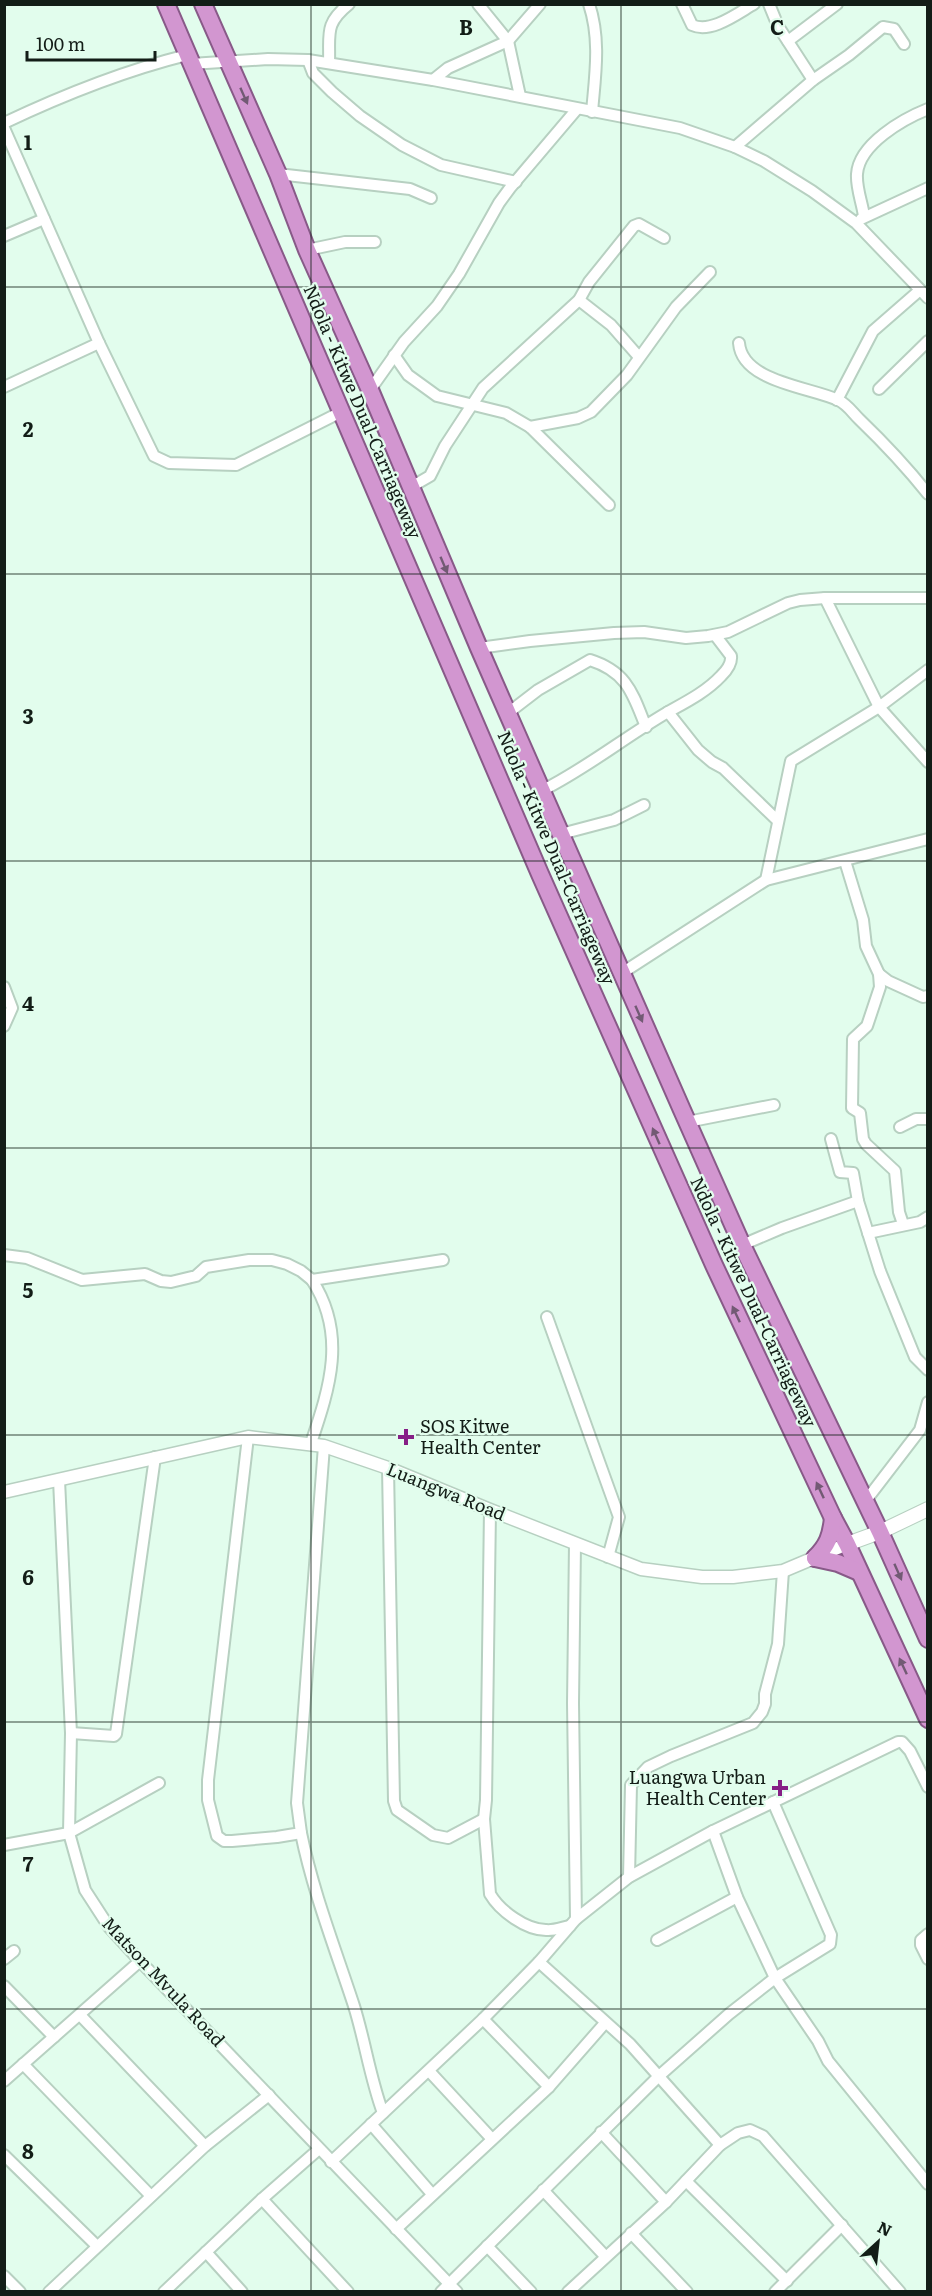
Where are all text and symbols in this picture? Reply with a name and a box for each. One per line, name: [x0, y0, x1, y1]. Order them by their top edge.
text: B: [459, 11, 473, 41]
text: C: [770, 11, 784, 41]
scale bar: [27, 24, 154, 62]
text: 100 m: [36, 30, 85, 57]
one-way arrow: [239, 88, 248, 105]
text: 1: [24, 126, 32, 156]
street label: Ndola - Kitwe Dual-Carriageway: [297, 280, 430, 543]
text: 2: [23, 413, 34, 443]
one-way arrow: [439, 557, 449, 575]
text: 3: [22, 700, 34, 730]
street label: Ndola - Kitwe Dual-Carriageway: [491, 726, 624, 989]
text: 4: [22, 987, 34, 1017]
one-way arrow: [635, 1005, 644, 1022]
one-way arrow: [651, 1127, 660, 1145]
street label: Ndola - Kitwe Dual-Carriageway: [684, 1172, 825, 1432]
text: 5: [23, 1274, 34, 1304]
one-way arrow: [732, 1305, 741, 1322]
place label: SOS Kitwe Health Center: [420, 1412, 541, 1460]
marker: SOS Kitwe Health Center: [397, 1428, 415, 1446]
street label: Luangwa Road: [383, 1454, 510, 1527]
one-way arrow: [815, 1482, 824, 1499]
text: 6: [22, 1561, 34, 1591]
one-way arrow: [893, 1563, 902, 1580]
one-way arrow: [898, 1658, 907, 1675]
place label: Luangwa Urban Health Center: [629, 1763, 766, 1811]
marker: Luangwa Urban Health Center: [771, 1779, 789, 1797]
text: 7: [23, 1848, 34, 1878]
street label: Matson Mvula Road: [96, 1910, 232, 2052]
text: 8: [22, 2135, 34, 2165]
north arrow: [848, 2212, 908, 2272]
text: N: [874, 2214, 897, 2241]

